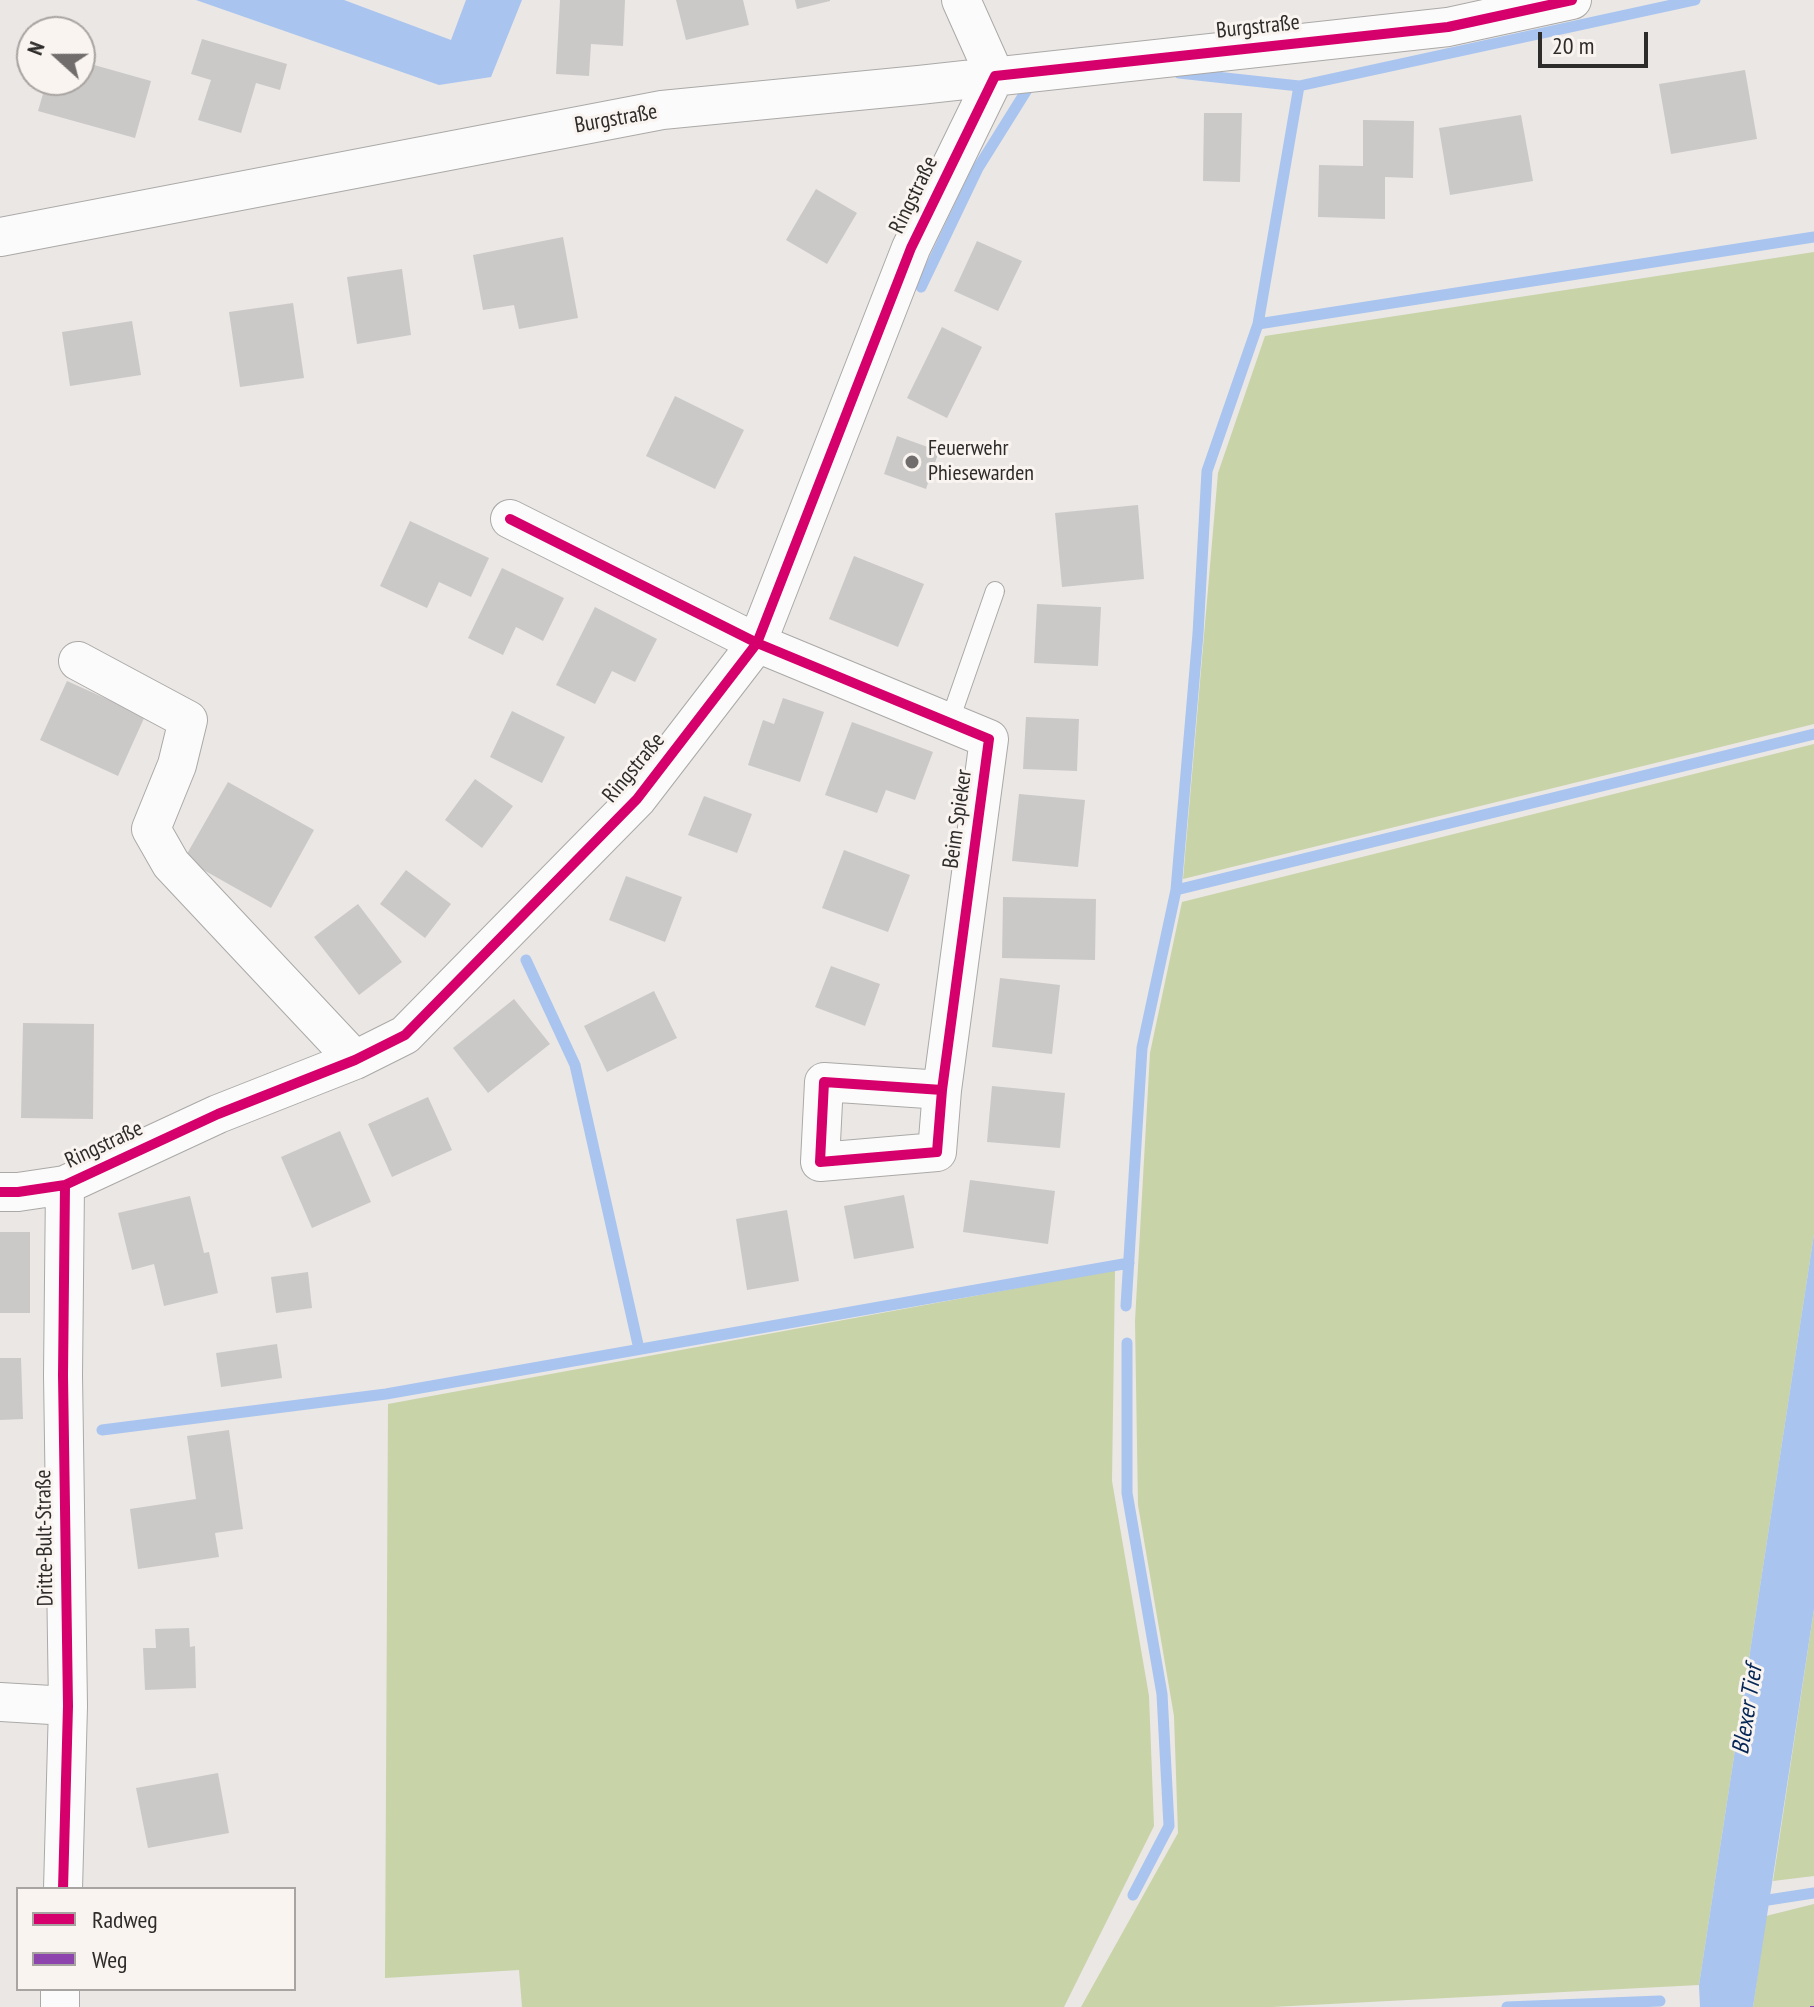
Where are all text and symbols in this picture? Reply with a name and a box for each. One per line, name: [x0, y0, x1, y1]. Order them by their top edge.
street label: Burgstraße: [1215, 10, 1301, 44]
north arrow: [16, 16, 96, 96]
scale bar: [1542, 16, 1652, 66]
text: 20 m: [1552, 30, 1594, 61]
text: N: [20, 38, 51, 59]
street label: Burgstraße: [573, 99, 659, 139]
street label: Ringstraße: [884, 152, 944, 238]
place label: Feuerwehr Phiesewarden: [928, 436, 1034, 488]
marker: Feuerwehr Phiesewarden: [903, 453, 921, 471]
street label: Ringstraße: [597, 728, 671, 808]
street label: Beim Spieker: [938, 768, 978, 870]
street label: Ringstraße: [61, 1116, 147, 1174]
street label: Dritte-Bult-Straße: [31, 1469, 59, 1607]
water label: Blexer Tief: [1727, 1664, 1769, 1756]
legend: [16, 1887, 296, 1991]
text: Radweg: [92, 1904, 158, 1935]
text: Weg: [92, 1944, 127, 1975]

